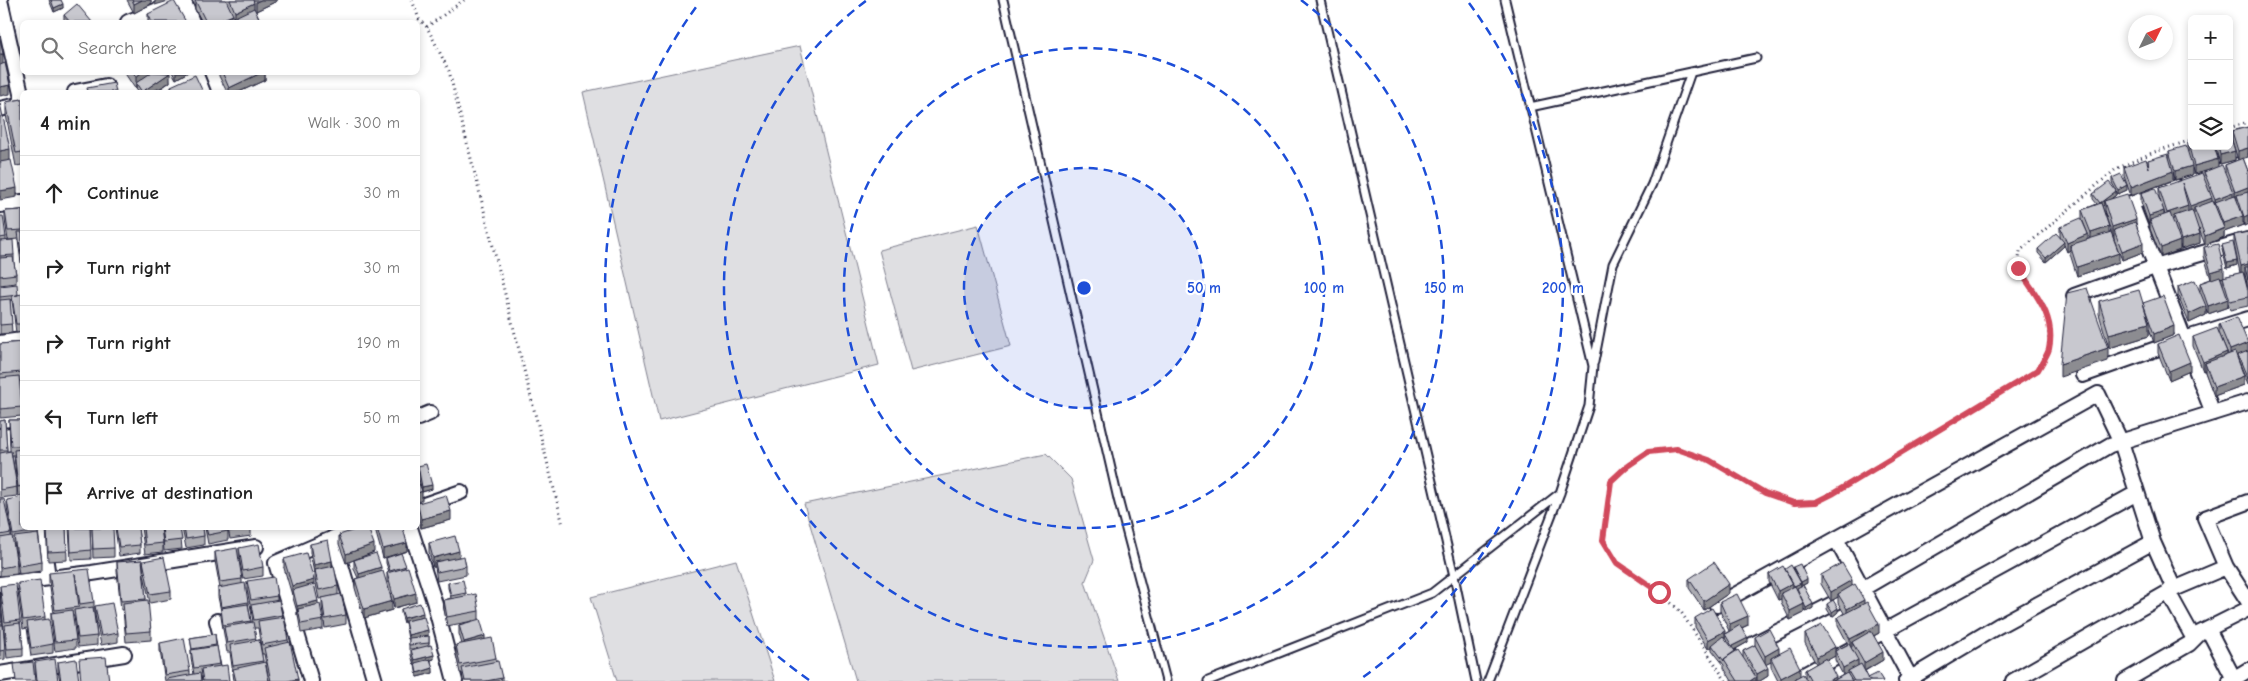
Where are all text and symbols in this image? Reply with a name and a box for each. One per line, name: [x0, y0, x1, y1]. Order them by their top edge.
north arrow: [2128, 15, 2173, 60]
map controls: [2188, 15, 2233, 150]
button: +: [2188, 15, 2233, 60]
search box: [20, 20, 420, 75]
icon: search: [38, 34, 66, 62]
text: Search here: [78, 37, 177, 59]
button: −: [2188, 60, 2233, 105]
button: layers: [2188, 105, 2233, 150]
text: 4 min: [40, 111, 91, 135]
text: Walk · 300 m: [308, 114, 400, 132]
icon: ahead: [40, 179, 68, 207]
text: Continue: [87, 182, 159, 204]
text: 30 m: [364, 184, 400, 202]
icon: right: [40, 254, 68, 282]
text: Turn right: [87, 257, 171, 279]
route end: [2007, 257, 2030, 280]
text: 30 m: [364, 259, 400, 277]
centre of rings: [1075, 279, 1093, 297]
text: 50 m: [1187, 279, 1221, 297]
text: 100 m: [1304, 279, 1344, 297]
text: 150 m: [1424, 279, 1464, 297]
text: 200 m: [1542, 279, 1584, 297]
icon: right: [40, 329, 68, 357]
text: Turn right: [87, 332, 171, 354]
text: 190 m: [357, 334, 400, 352]
icon: left: [40, 404, 68, 432]
text: Turn left: [87, 407, 158, 429]
text: 50 m: [363, 409, 400, 427]
icon: arrive: [40, 479, 68, 507]
text: Arrive at destination: [87, 482, 253, 504]
route start: [1648, 581, 1671, 604]

